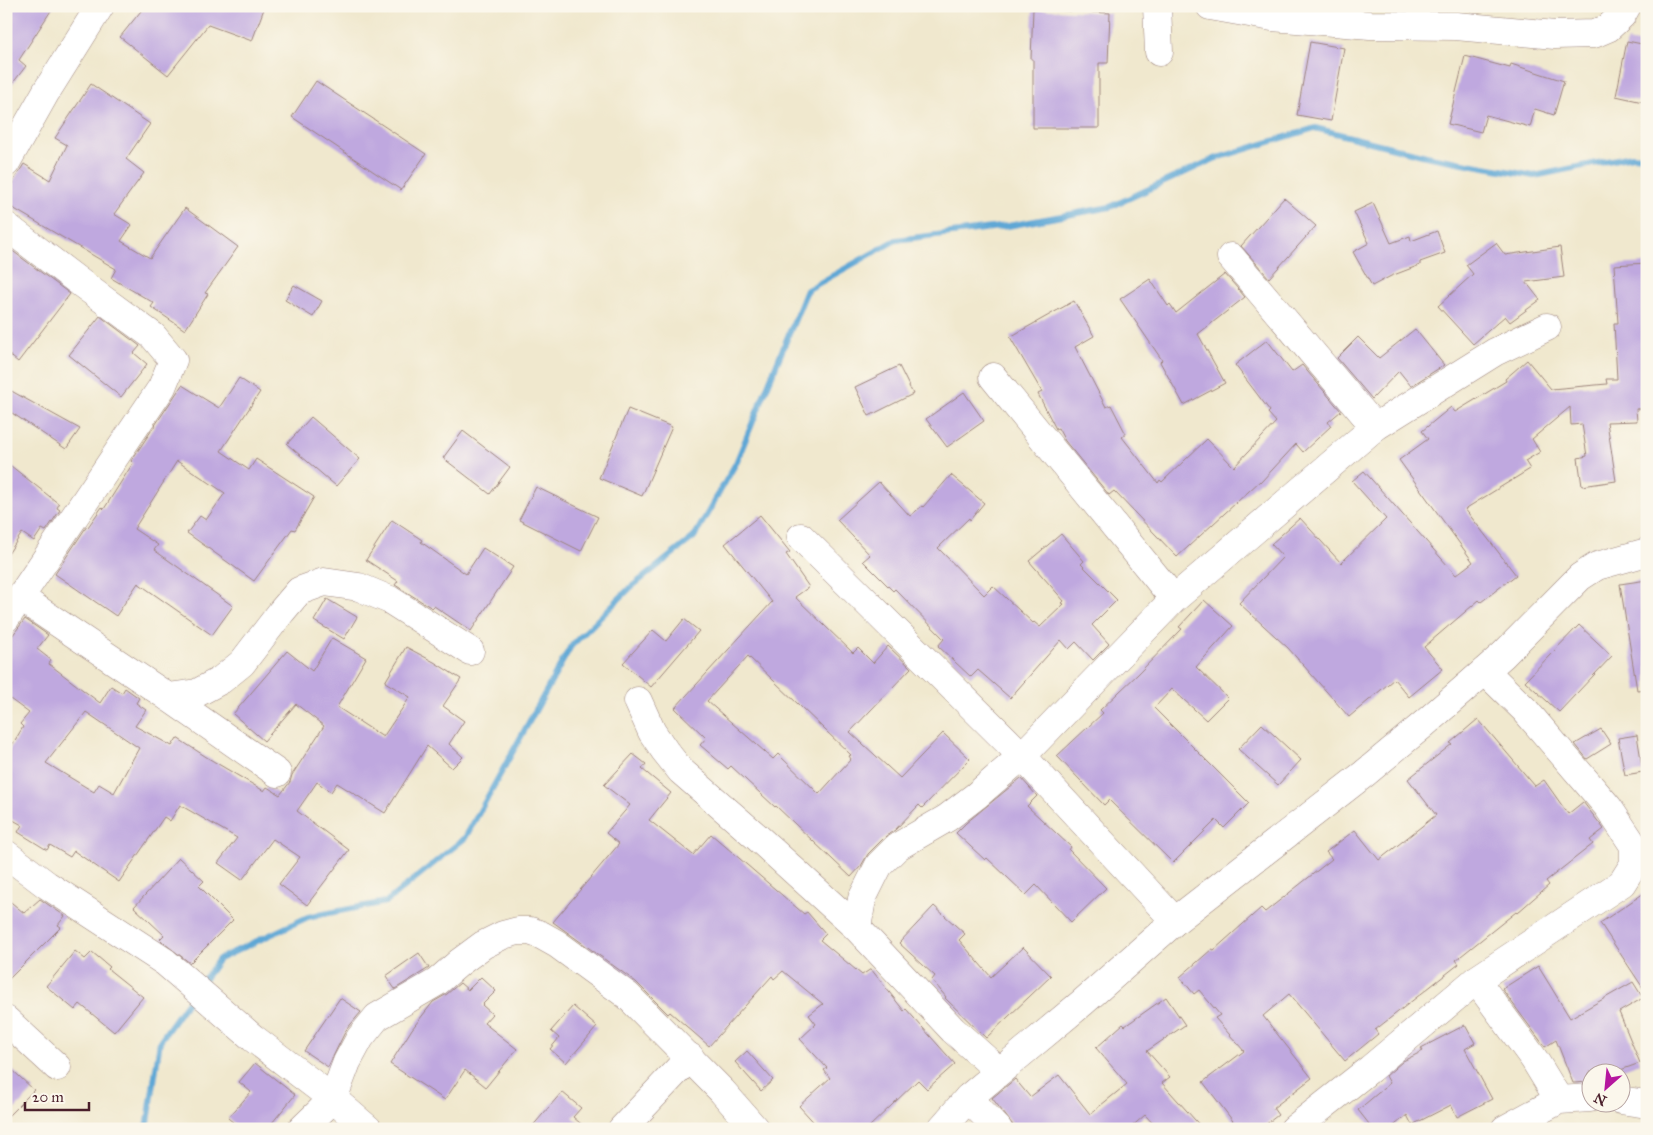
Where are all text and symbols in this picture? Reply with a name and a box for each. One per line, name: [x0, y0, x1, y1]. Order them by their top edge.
north arrow: [1580, 1062, 1630, 1112]
scale bar: [25, 1080, 89, 1112]
text: 20 m: [32, 1088, 64, 1106]
text: N: [1591, 1089, 1609, 1109]

